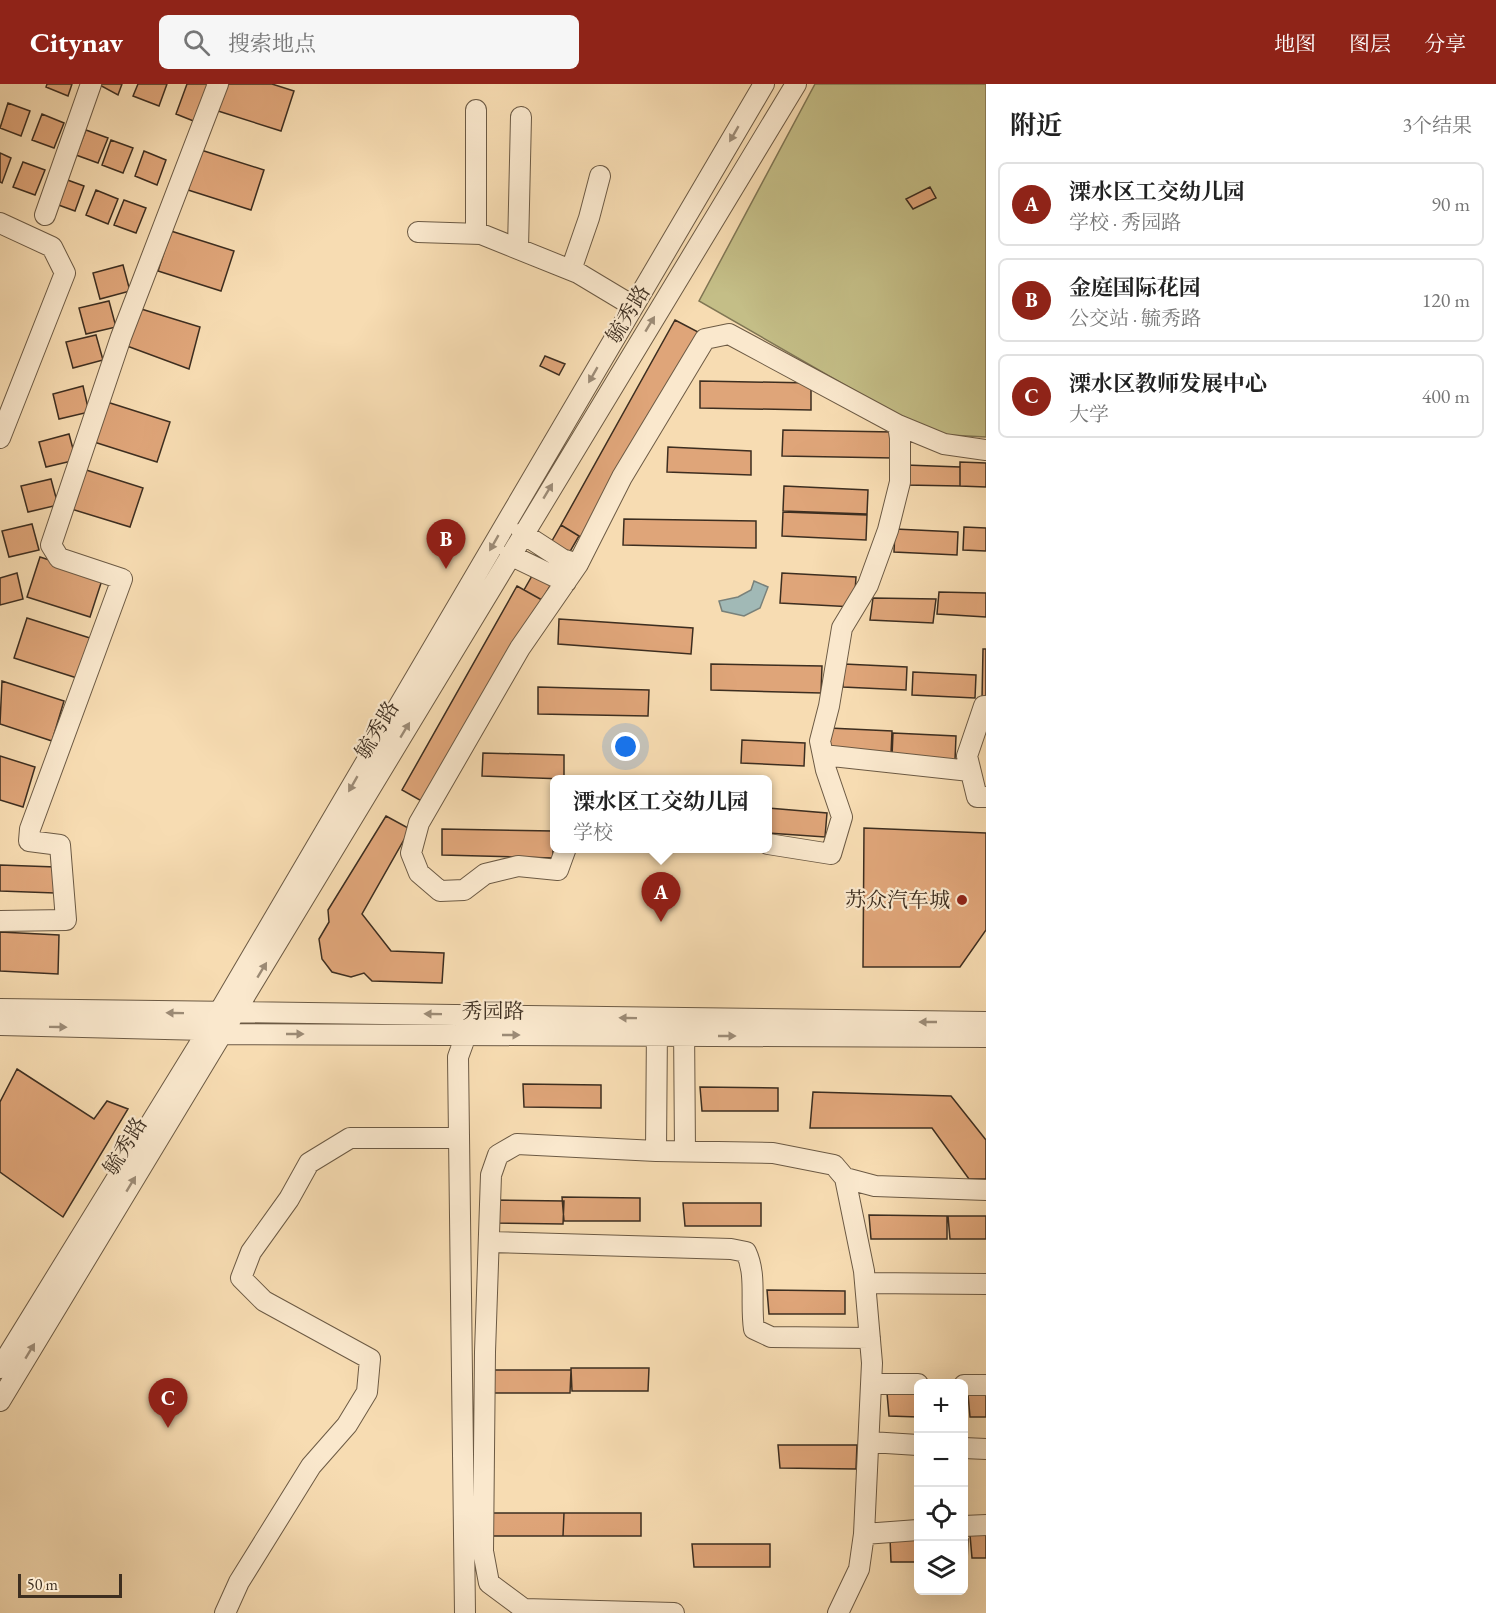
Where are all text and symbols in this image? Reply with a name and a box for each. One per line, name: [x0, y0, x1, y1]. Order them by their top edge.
search box: [159, 15, 579, 69]
text: Citynav: [30, 24, 123, 60]
icon: search: [180, 26, 213, 59]
text: 搜索地点: [228, 29, 316, 58]
text: 地图: [1274, 30, 1316, 57]
text: 图层: [1349, 30, 1391, 57]
text: 分享: [1424, 30, 1466, 57]
text: 附近: [1010, 108, 1062, 142]
text: 3个结果: [1402, 112, 1472, 138]
one-way arrow: [729, 126, 739, 143]
text: 溧水区工交幼儿园: [1069, 177, 1245, 206]
text: A: [1024, 191, 1039, 217]
text: 90 m: [1431, 191, 1470, 217]
text: 学校 · 秀园路: [1069, 209, 1181, 235]
text: 金庭国际花园: [1069, 273, 1201, 302]
street label: 毓秀路: [600, 280, 655, 348]
text: B: [1025, 287, 1038, 313]
text: 120 m: [1422, 287, 1470, 313]
text: 公交站 · 毓秀路: [1069, 305, 1201, 331]
one-way arrow: [644, 316, 655, 332]
one-way arrow: [587, 367, 598, 383]
text: 溧水区教师发展中心: [1069, 369, 1267, 398]
text: C: [1024, 383, 1039, 409]
text: 400 m: [1422, 383, 1470, 409]
text: 大学: [1069, 401, 1109, 427]
one-way arrow: [543, 483, 554, 499]
pin: B: [426, 520, 466, 569]
one-way arrow: [489, 535, 499, 552]
street label: 毓秀路: [349, 696, 404, 764]
one-way arrow: [400, 722, 411, 738]
your location: [611, 732, 640, 761]
popup: [550, 775, 772, 853]
one-way arrow: [348, 776, 358, 793]
text: 溧水区工交幼儿园: [573, 787, 749, 816]
text: 学校: [573, 819, 613, 845]
pin: A: [642, 872, 680, 922]
place label: 苏众汽车城: [845, 886, 950, 913]
marker: 苏众汽车城: [955, 893, 969, 907]
one-way arrow: [256, 962, 267, 978]
street label: 秀园路: [462, 997, 525, 1024]
one-way arrow: [165, 1008, 184, 1018]
one-way arrow: [423, 1009, 442, 1019]
one-way arrow: [618, 1013, 637, 1022]
one-way arrow: [918, 1017, 937, 1027]
one-way arrow: [49, 1022, 68, 1031]
one-way arrow: [286, 1029, 305, 1039]
one-way arrow: [502, 1030, 521, 1040]
one-way arrow: [718, 1031, 737, 1041]
street label: 毓秀路: [97, 1112, 152, 1180]
one-way arrow: [125, 1176, 136, 1192]
one-way arrow: [25, 1343, 36, 1359]
pin: C: [148, 1378, 188, 1428]
map controls: [914, 1379, 968, 1595]
button: +: [914, 1379, 968, 1433]
button: −: [914, 1433, 968, 1487]
button: locate: [914, 1487, 968, 1541]
button: layers: [914, 1541, 968, 1595]
scale bar: [18, 1571, 122, 1598]
text: 50 m: [27, 1574, 58, 1595]

